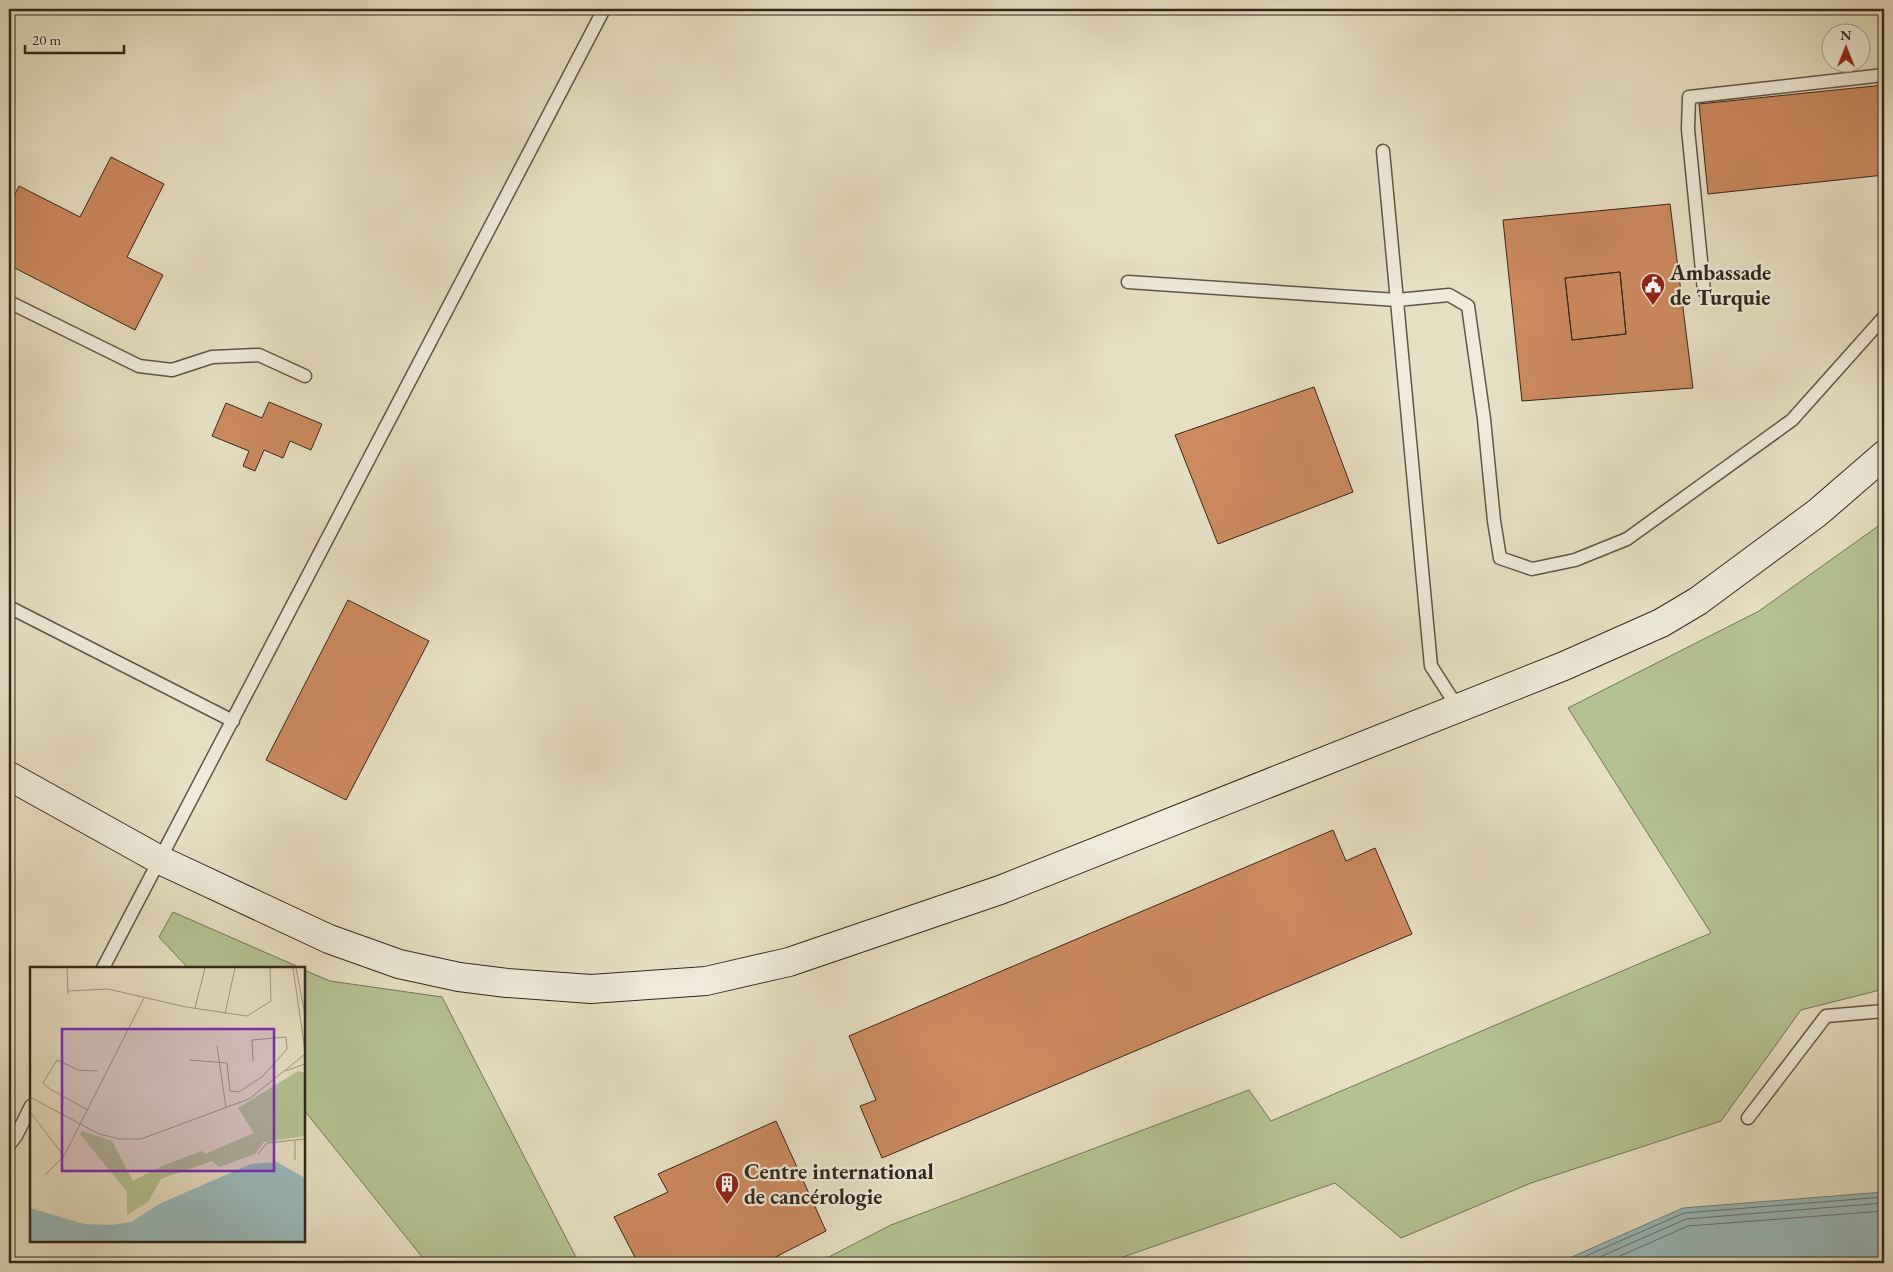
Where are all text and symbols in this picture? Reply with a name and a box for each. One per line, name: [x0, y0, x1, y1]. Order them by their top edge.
scale bar: [25, 22, 124, 54]
north arrow: [1820, 22, 1870, 72]
text: N: [1840, 26, 1852, 44]
text: 20 m: [32, 30, 61, 49]
place label: Ambassade de Turquie: [1669, 258, 1771, 312]
public building icon: Ambassade de Turquie: [1640, 272, 1666, 306]
inset map: [30, 967, 305, 1242]
place label: Centre international de cancérologie: [744, 1157, 934, 1211]
building icon: Centre international de cancérologie: [714, 1171, 740, 1205]

